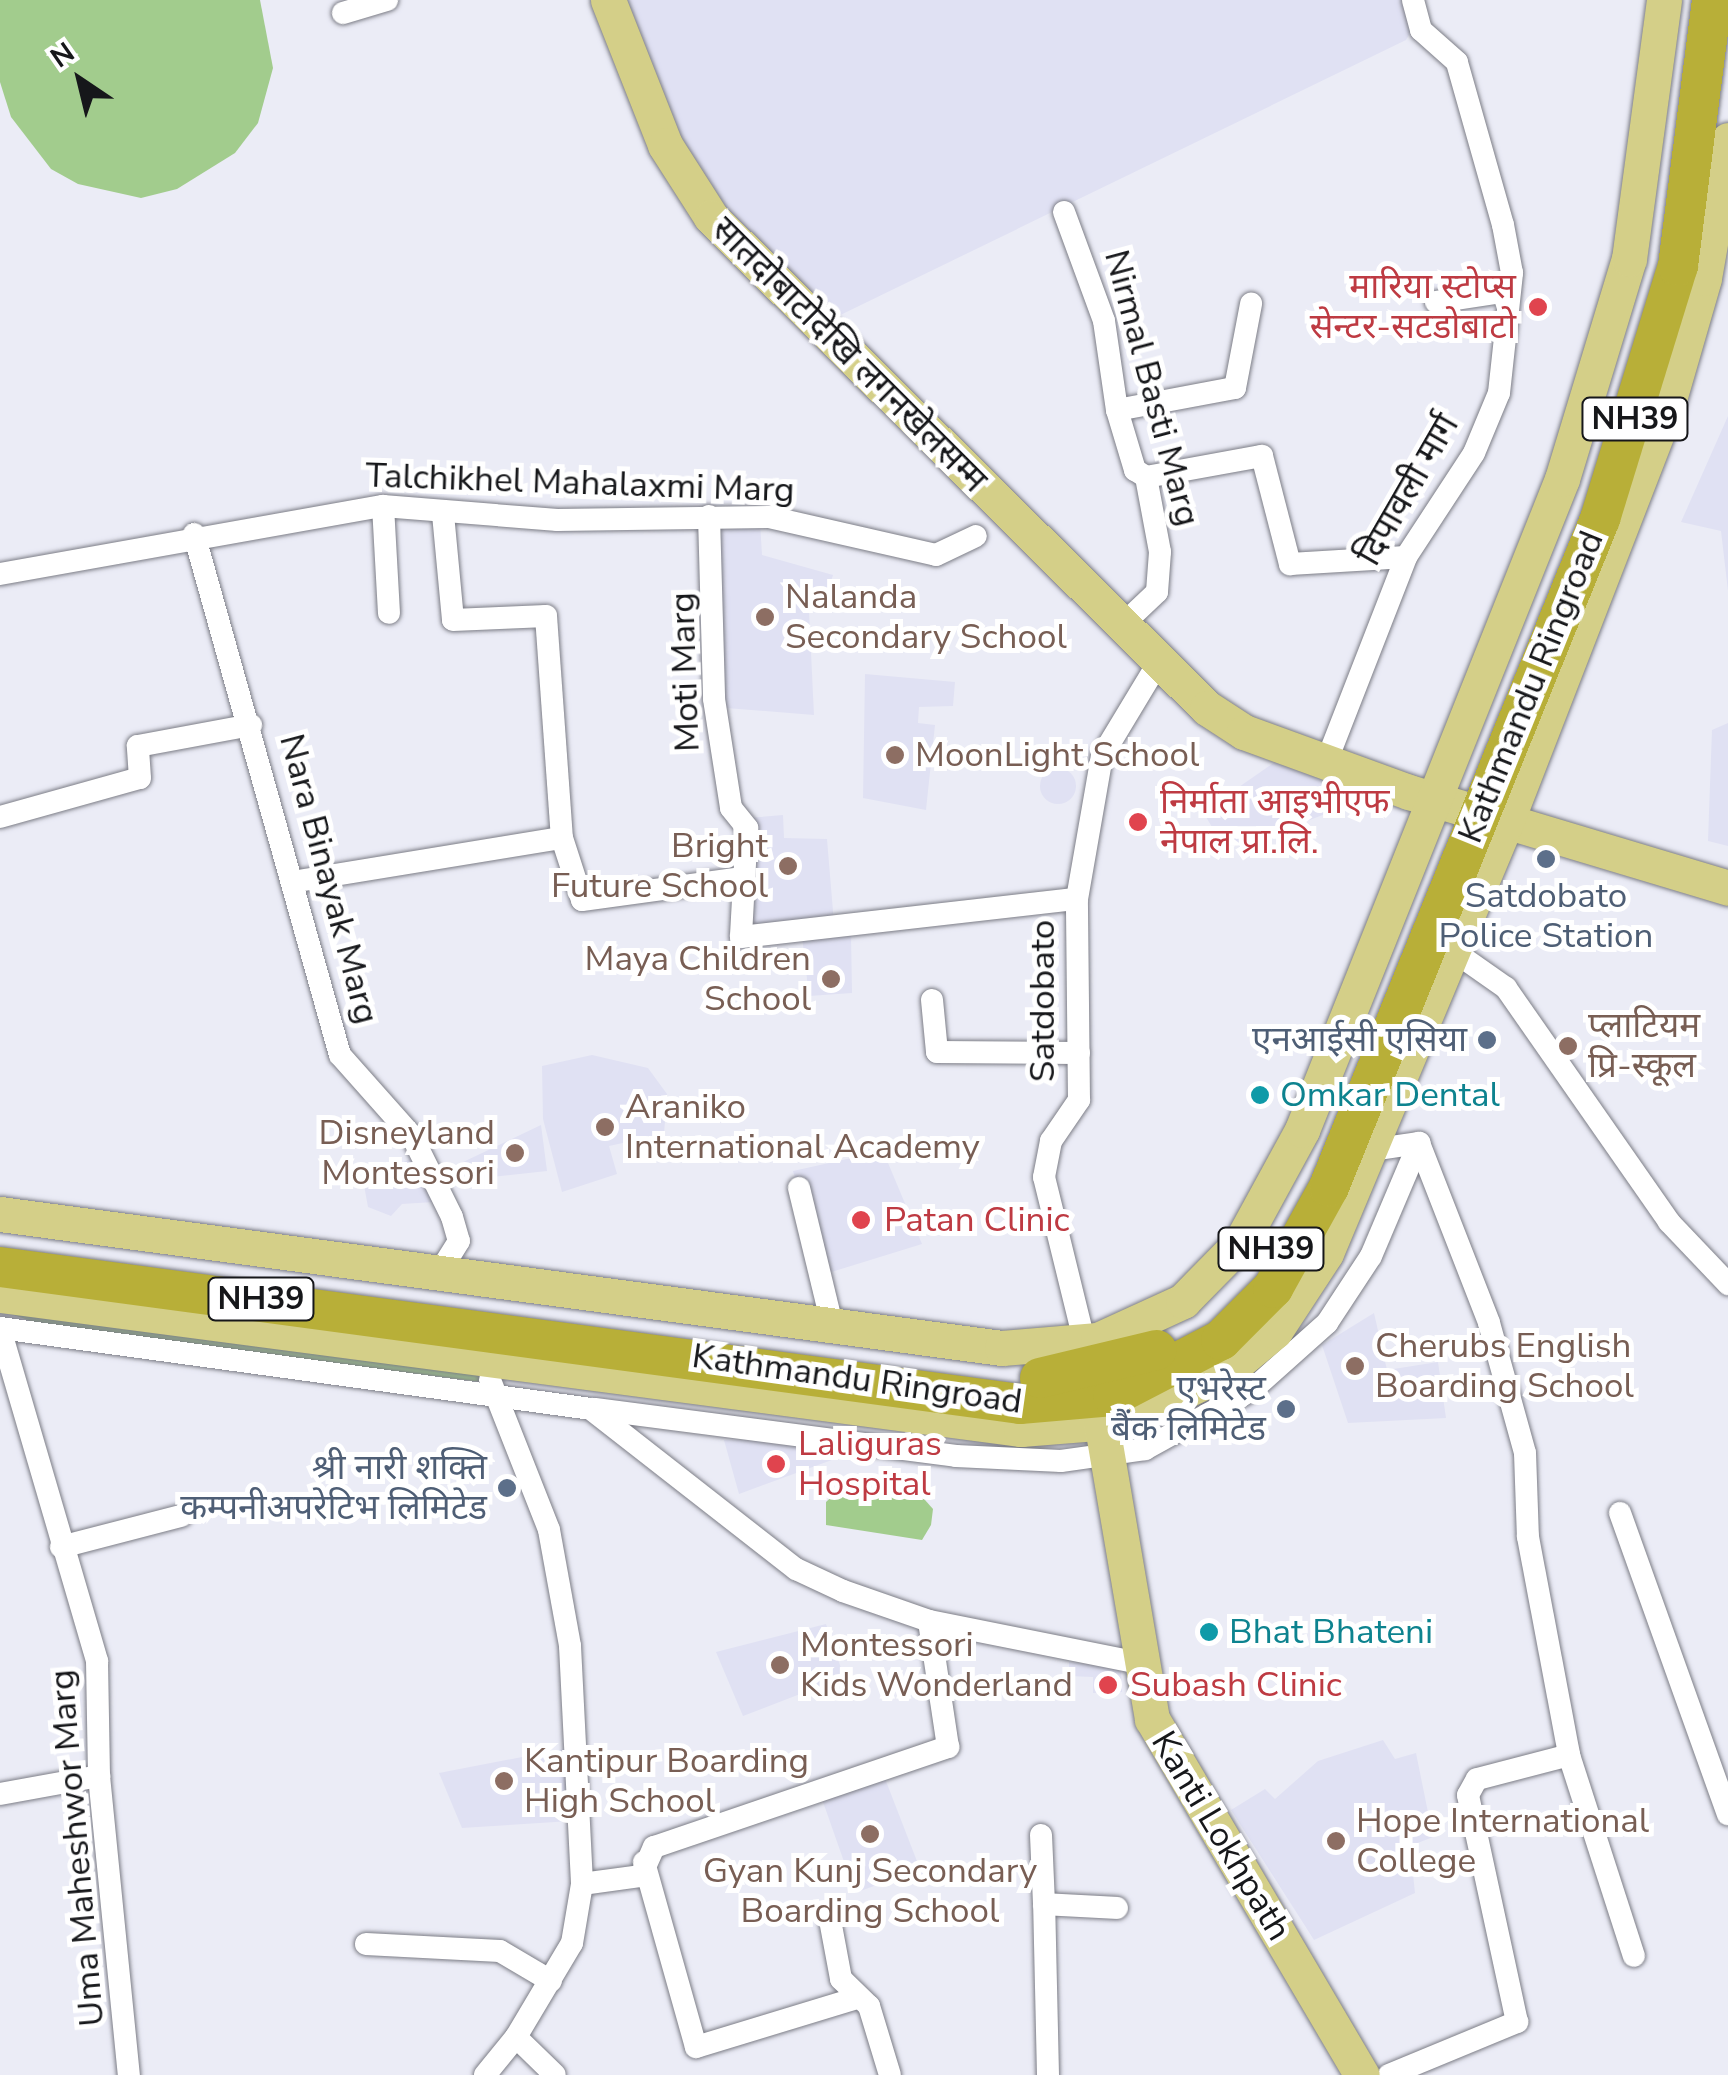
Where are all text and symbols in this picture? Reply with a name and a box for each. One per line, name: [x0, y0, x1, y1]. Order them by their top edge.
north arrow: [30, 30, 130, 130]
text: N: [43, 34, 82, 77]
street label: सातदोबाटोदेखि लगनखेलसम्म: [703, 209, 995, 501]
street label: Nirmal Basti Marg: [1095, 245, 1209, 531]
place label: मारिया स्टोप्स सेन्टर-सटडोबाटो: [1310, 266, 1516, 348]
marker: मारिया स्टोप्स सेन्टर-सटडोबाटो: [1525, 294, 1551, 320]
road number: NH39: [1580, 392, 1690, 446]
street label: दिपावली मार्ग: [1348, 407, 1468, 573]
street label: Talchikhel Mahalaxmi Marg: [365, 455, 795, 511]
street label: Kathmandu Ringroad: [1449, 525, 1613, 849]
place label: Nalanda Secondary School: [785, 576, 1067, 658]
street label: Moti Marg: [661, 591, 709, 753]
marker: Nalanda Secondary School: [754, 606, 776, 628]
street label: Nara Binayak Marg: [270, 729, 388, 1029]
place label: MoonLight School: [915, 734, 1199, 776]
marker: MoonLight School: [884, 744, 906, 766]
place label: निर्माता आइभीएफ नेपाल प्रा.लि.: [1160, 781, 1389, 863]
marker: निर्माता आइभीएफ नेपाल प्रा.लि.: [1125, 809, 1151, 835]
place label: Bright Future School: [551, 825, 768, 907]
marker: Satdobato Police Station: [1535, 848, 1557, 870]
marker: Bright Future School: [777, 855, 799, 877]
place label: Satdobato Police Station: [1439, 875, 1653, 957]
street label: Satdobato: [1022, 920, 1064, 1082]
place label: Maya Children School: [585, 938, 811, 1020]
marker: Maya Children School: [820, 968, 842, 990]
place label: प्लाटियम प्रि-स्कूल: [1588, 1005, 1700, 1087]
place label: एनआईसी एसिया: [1252, 1019, 1467, 1061]
marker: एनआईसी एसिया: [1476, 1029, 1498, 1051]
marker: प्लाटियम प्रि-स्कूल: [1557, 1035, 1579, 1057]
place label: Omkar Dental: [1280, 1074, 1500, 1116]
marker: Omkar Dental: [1249, 1084, 1271, 1106]
place label: Araniko International Academy: [625, 1086, 980, 1168]
place label: Disneyland Montessori: [319, 1112, 495, 1194]
marker: Araniko International Academy: [594, 1116, 616, 1138]
marker: Disneyland Montessori: [504, 1142, 526, 1164]
place label: Patan Clinic: [884, 1199, 1070, 1241]
marker: Patan Clinic: [848, 1207, 874, 1233]
road number: NH39: [1216, 1222, 1326, 1276]
road number: NH39: [206, 1272, 316, 1326]
place label: Cherubs English Boarding School: [1375, 1325, 1634, 1407]
street label: Kathmandu Ringroad: [689, 1335, 1025, 1423]
marker: Cherubs English Boarding School: [1344, 1355, 1366, 1377]
place label: एभरेस्ट बैंक लिमिटेड: [1111, 1368, 1266, 1450]
marker: एभरेस्ट बैंक लिमिटेड: [1275, 1398, 1297, 1420]
place label: Laliguras Hospital: [798, 1423, 942, 1505]
place label: श्री नारी शक्ति कम्पनीअपरेटिभ लिमिटेड: [180, 1447, 487, 1529]
marker: Laliguras Hospital: [763, 1451, 789, 1477]
marker: श्री नारी शक्ति कम्पनीअपरेटिभ लिमिटेड: [496, 1477, 518, 1499]
place label: Bhat Bhateni: [1229, 1611, 1433, 1653]
marker: Bhat Bhateni: [1198, 1621, 1220, 1643]
place label: Montessori Kids Wonderland: [800, 1624, 1073, 1706]
marker: Montessori Kids Wonderland: [769, 1654, 791, 1676]
place label: Subash Clinic: [1130, 1664, 1342, 1706]
street label: Uma Maheshwor Marg: [40, 1668, 114, 2028]
marker: Subash Clinic: [1095, 1672, 1121, 1698]
street label: Kanti Lokhpath: [1142, 1724, 1300, 1948]
place label: Kantipur Boarding High School: [524, 1740, 809, 1822]
marker: Kantipur Boarding High School: [493, 1770, 515, 1792]
place label: Hope International College: [1356, 1800, 1649, 1882]
marker: Gyan Kunj Secondary Boarding School: [859, 1823, 881, 1845]
marker: Hope International College: [1325, 1830, 1347, 1852]
place label: Gyan Kunj Secondary Boarding School: [703, 1850, 1037, 1932]

